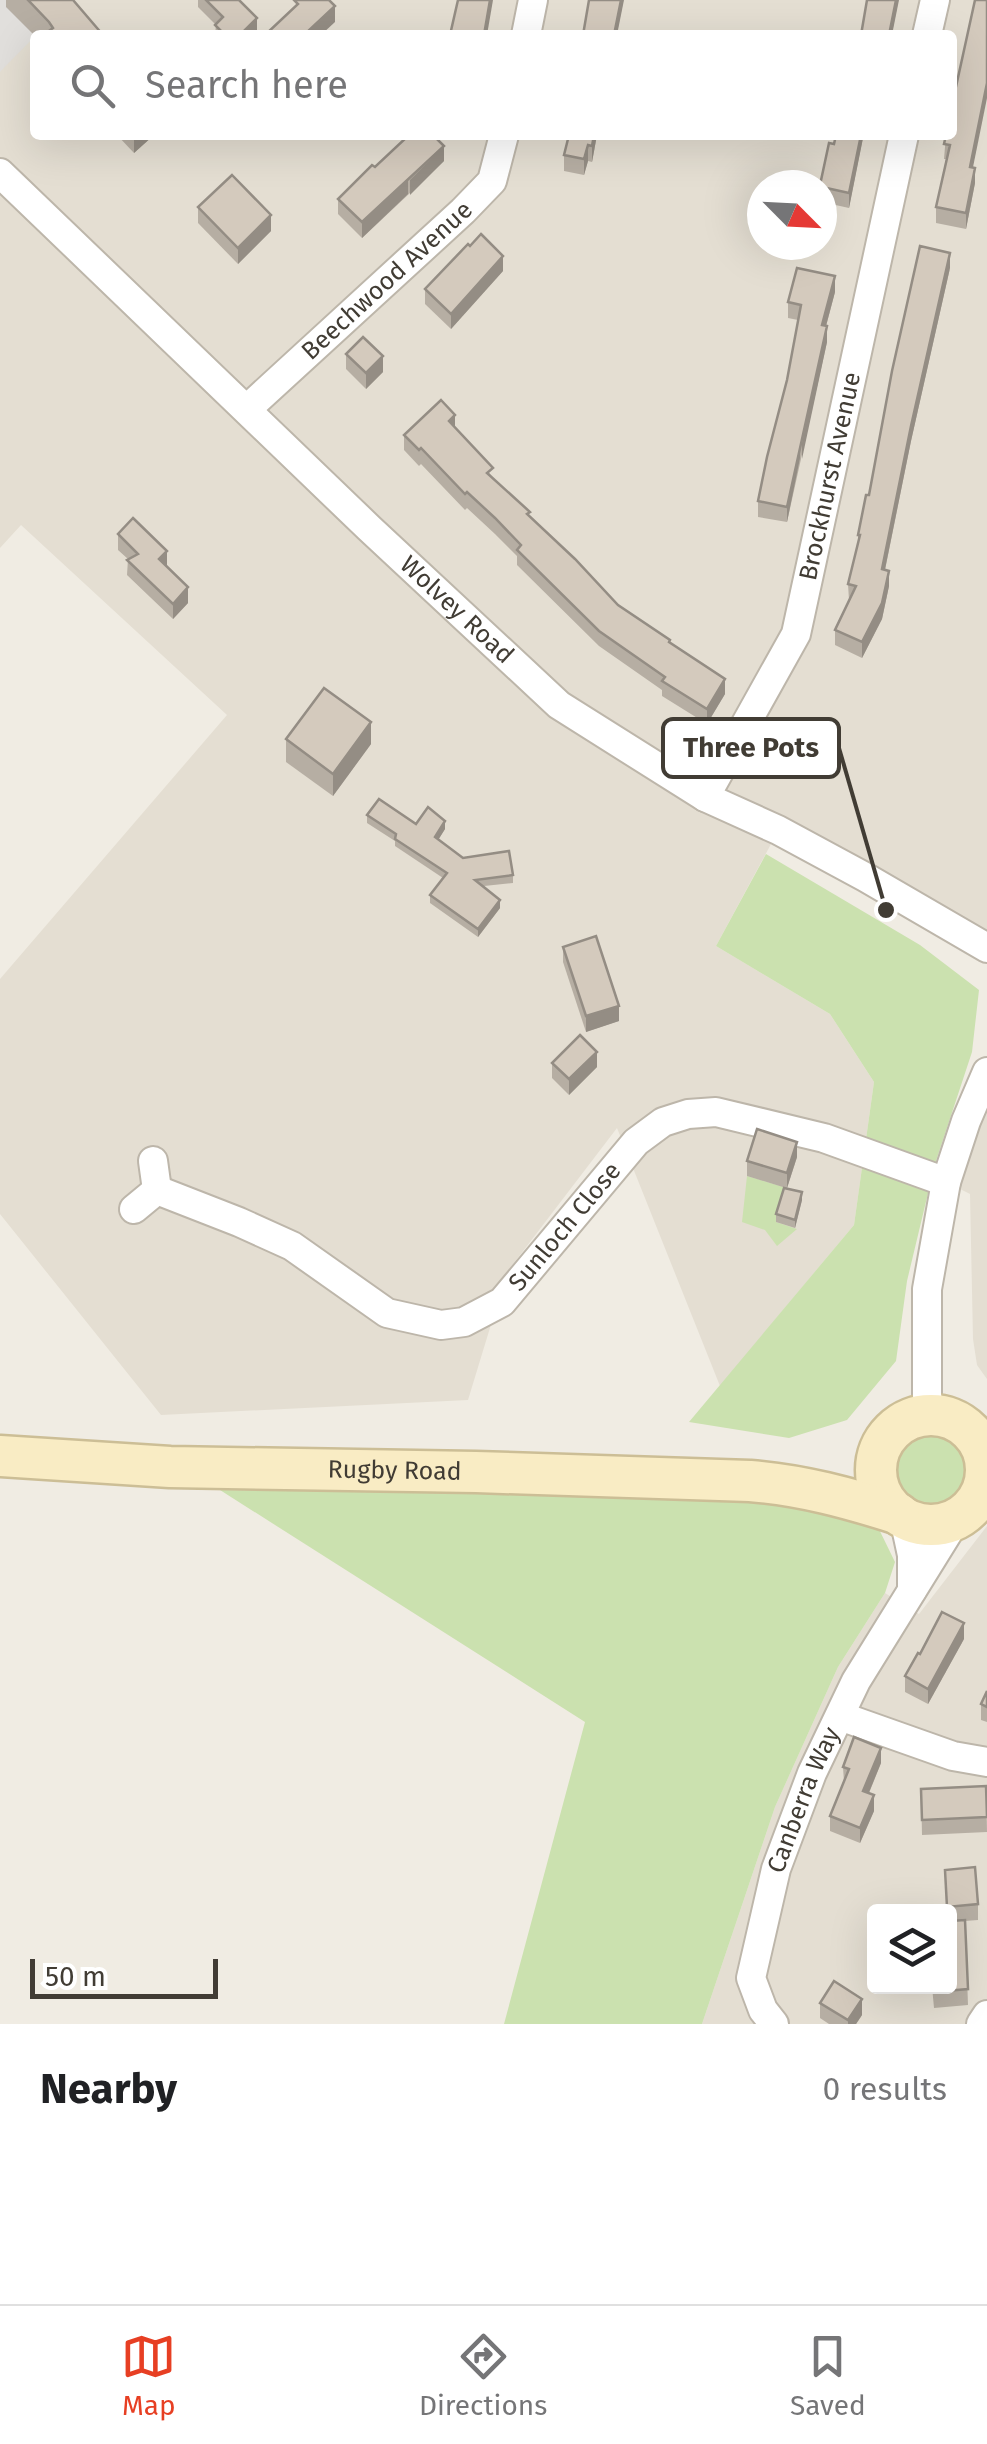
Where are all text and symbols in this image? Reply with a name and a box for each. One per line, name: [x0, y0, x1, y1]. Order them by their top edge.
search box: [30, 30, 957, 140]
icon: search: [65, 58, 120, 113]
text: Search here: [145, 62, 348, 108]
north arrow: [747, 170, 837, 260]
street label: Beechwood Avenue: [296, 195, 479, 366]
street label: Brockhurst Avenue: [793, 369, 867, 583]
street label: Wolvey Road: [394, 550, 520, 670]
callout: Three Pots: [663, 719, 839, 777]
text: Three Pots: [683, 731, 819, 764]
street label: Sunloch Close: [502, 1156, 627, 1297]
street label: Rugby Road: [327, 1455, 462, 1487]
street label: Canberra Way: [761, 1722, 847, 1877]
map controls: [867, 1904, 957, 1994]
button: layers: [867, 1904, 957, 1994]
scale bar: [30, 1954, 218, 1998]
text: 50 m: [45, 1960, 106, 1993]
text: Nearby: [40, 2064, 177, 2114]
text: 0 results: [822, 2070, 947, 2108]
tab: Map: [121, 2329, 176, 2422]
tab: Directions: [419, 2329, 547, 2422]
tab: Saved: [790, 2329, 866, 2422]

